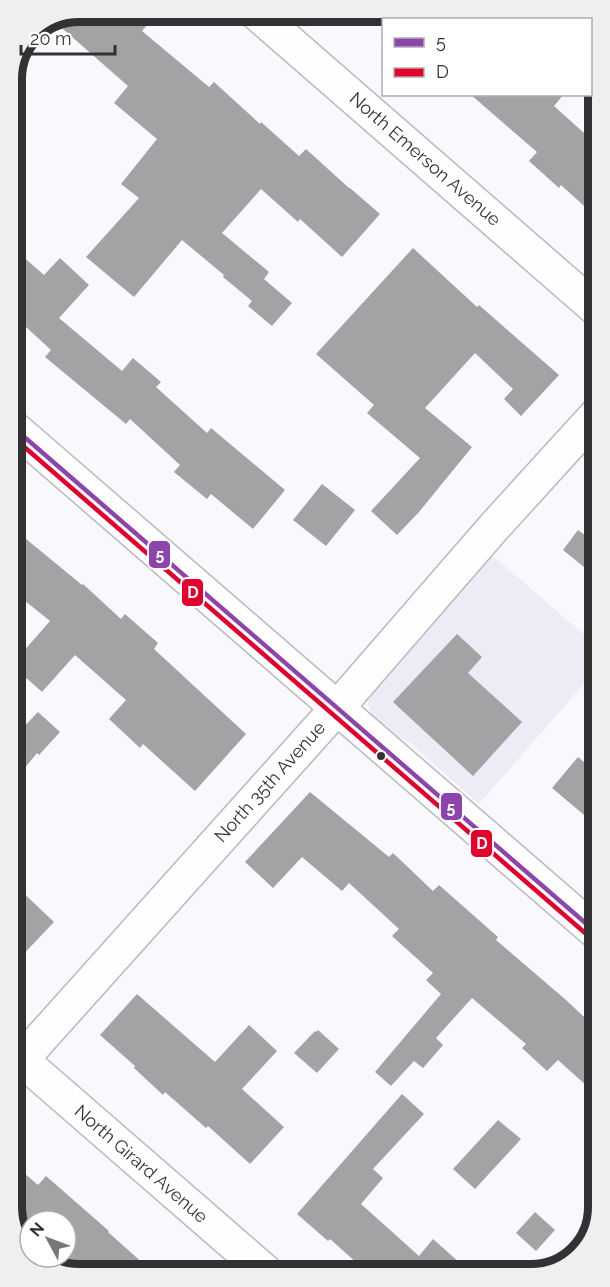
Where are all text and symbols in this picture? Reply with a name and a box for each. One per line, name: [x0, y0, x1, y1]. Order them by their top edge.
scale bar: [21, 18, 116, 56]
legend: [382, 18, 592, 96]
text: 20 m: [30, 28, 72, 49]
text: 5: [436, 31, 446, 52]
text: D: [436, 61, 449, 82]
street label: North Emerson Avenue: [346, 87, 505, 230]
line badge: 5: [148, 540, 171, 569]
text: 5: [156, 545, 165, 564]
line badge: D: [181, 578, 204, 607]
text: D: [187, 583, 199, 602]
street label: North 35th Avenue: [210, 717, 330, 846]
unlabelled marker: [375, 750, 387, 762]
line badge: 5: [440, 792, 463, 821]
text: 5: [447, 798, 456, 817]
line badge: D: [470, 829, 493, 858]
text: D: [476, 834, 488, 853]
street label: North Girard Avenue: [71, 1100, 212, 1227]
north arrow: [18, 1209, 78, 1269]
text: N: [26, 1219, 48, 1240]

